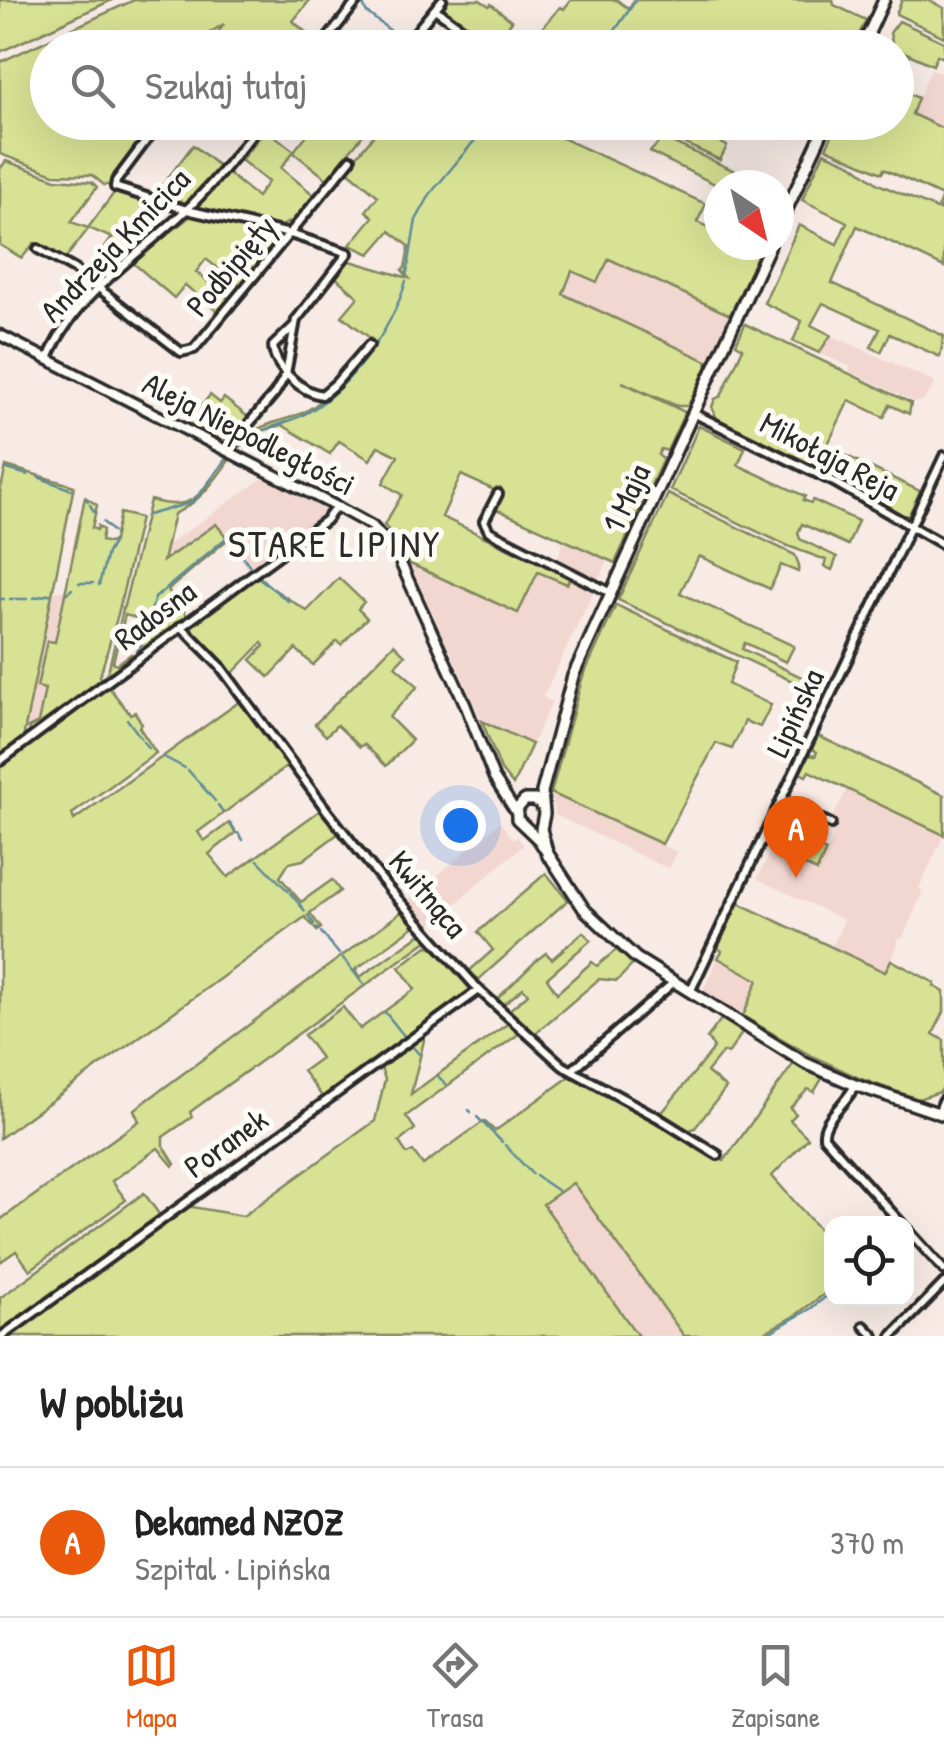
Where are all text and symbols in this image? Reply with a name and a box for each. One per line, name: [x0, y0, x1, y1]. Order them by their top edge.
search box: [30, 30, 914, 140]
icon: search: [65, 58, 120, 113]
text: Szukaj tutaj: [145, 59, 307, 111]
street label: Andrzeja Kmicica: [30, 158, 199, 331]
north arrow: [704, 170, 794, 260]
street label: Podbipięty: [176, 206, 285, 325]
street label: Aleja Niepodległości: [136, 362, 363, 506]
street label: Mikołaja Reja: [753, 401, 907, 510]
street label: 1 Maja: [591, 457, 660, 539]
district label: STARE LIPINY: [228, 517, 442, 569]
street label: Radosna: [105, 570, 204, 659]
street label: Lipińska: [756, 662, 834, 764]
pin: A: [764, 796, 828, 878]
your location: [435, 800, 486, 851]
street label: Kwitnąca: [379, 841, 478, 946]
street label: Poranek: [175, 1098, 276, 1188]
map controls: [824, 1216, 914, 1306]
button: locate: [824, 1216, 914, 1306]
text: W pobliżu: [40, 1373, 183, 1430]
text: Dekamed NZOZ: [135, 1495, 343, 1547]
text: A: [65, 1521, 80, 1564]
text: 370 m: [830, 1521, 904, 1564]
text: Szpital · Lipińska: [135, 1547, 330, 1590]
tab: Mapa: [124, 1638, 179, 1736]
tab: Trasa: [427, 1638, 483, 1736]
tab: Zapisane: [731, 1638, 820, 1736]

